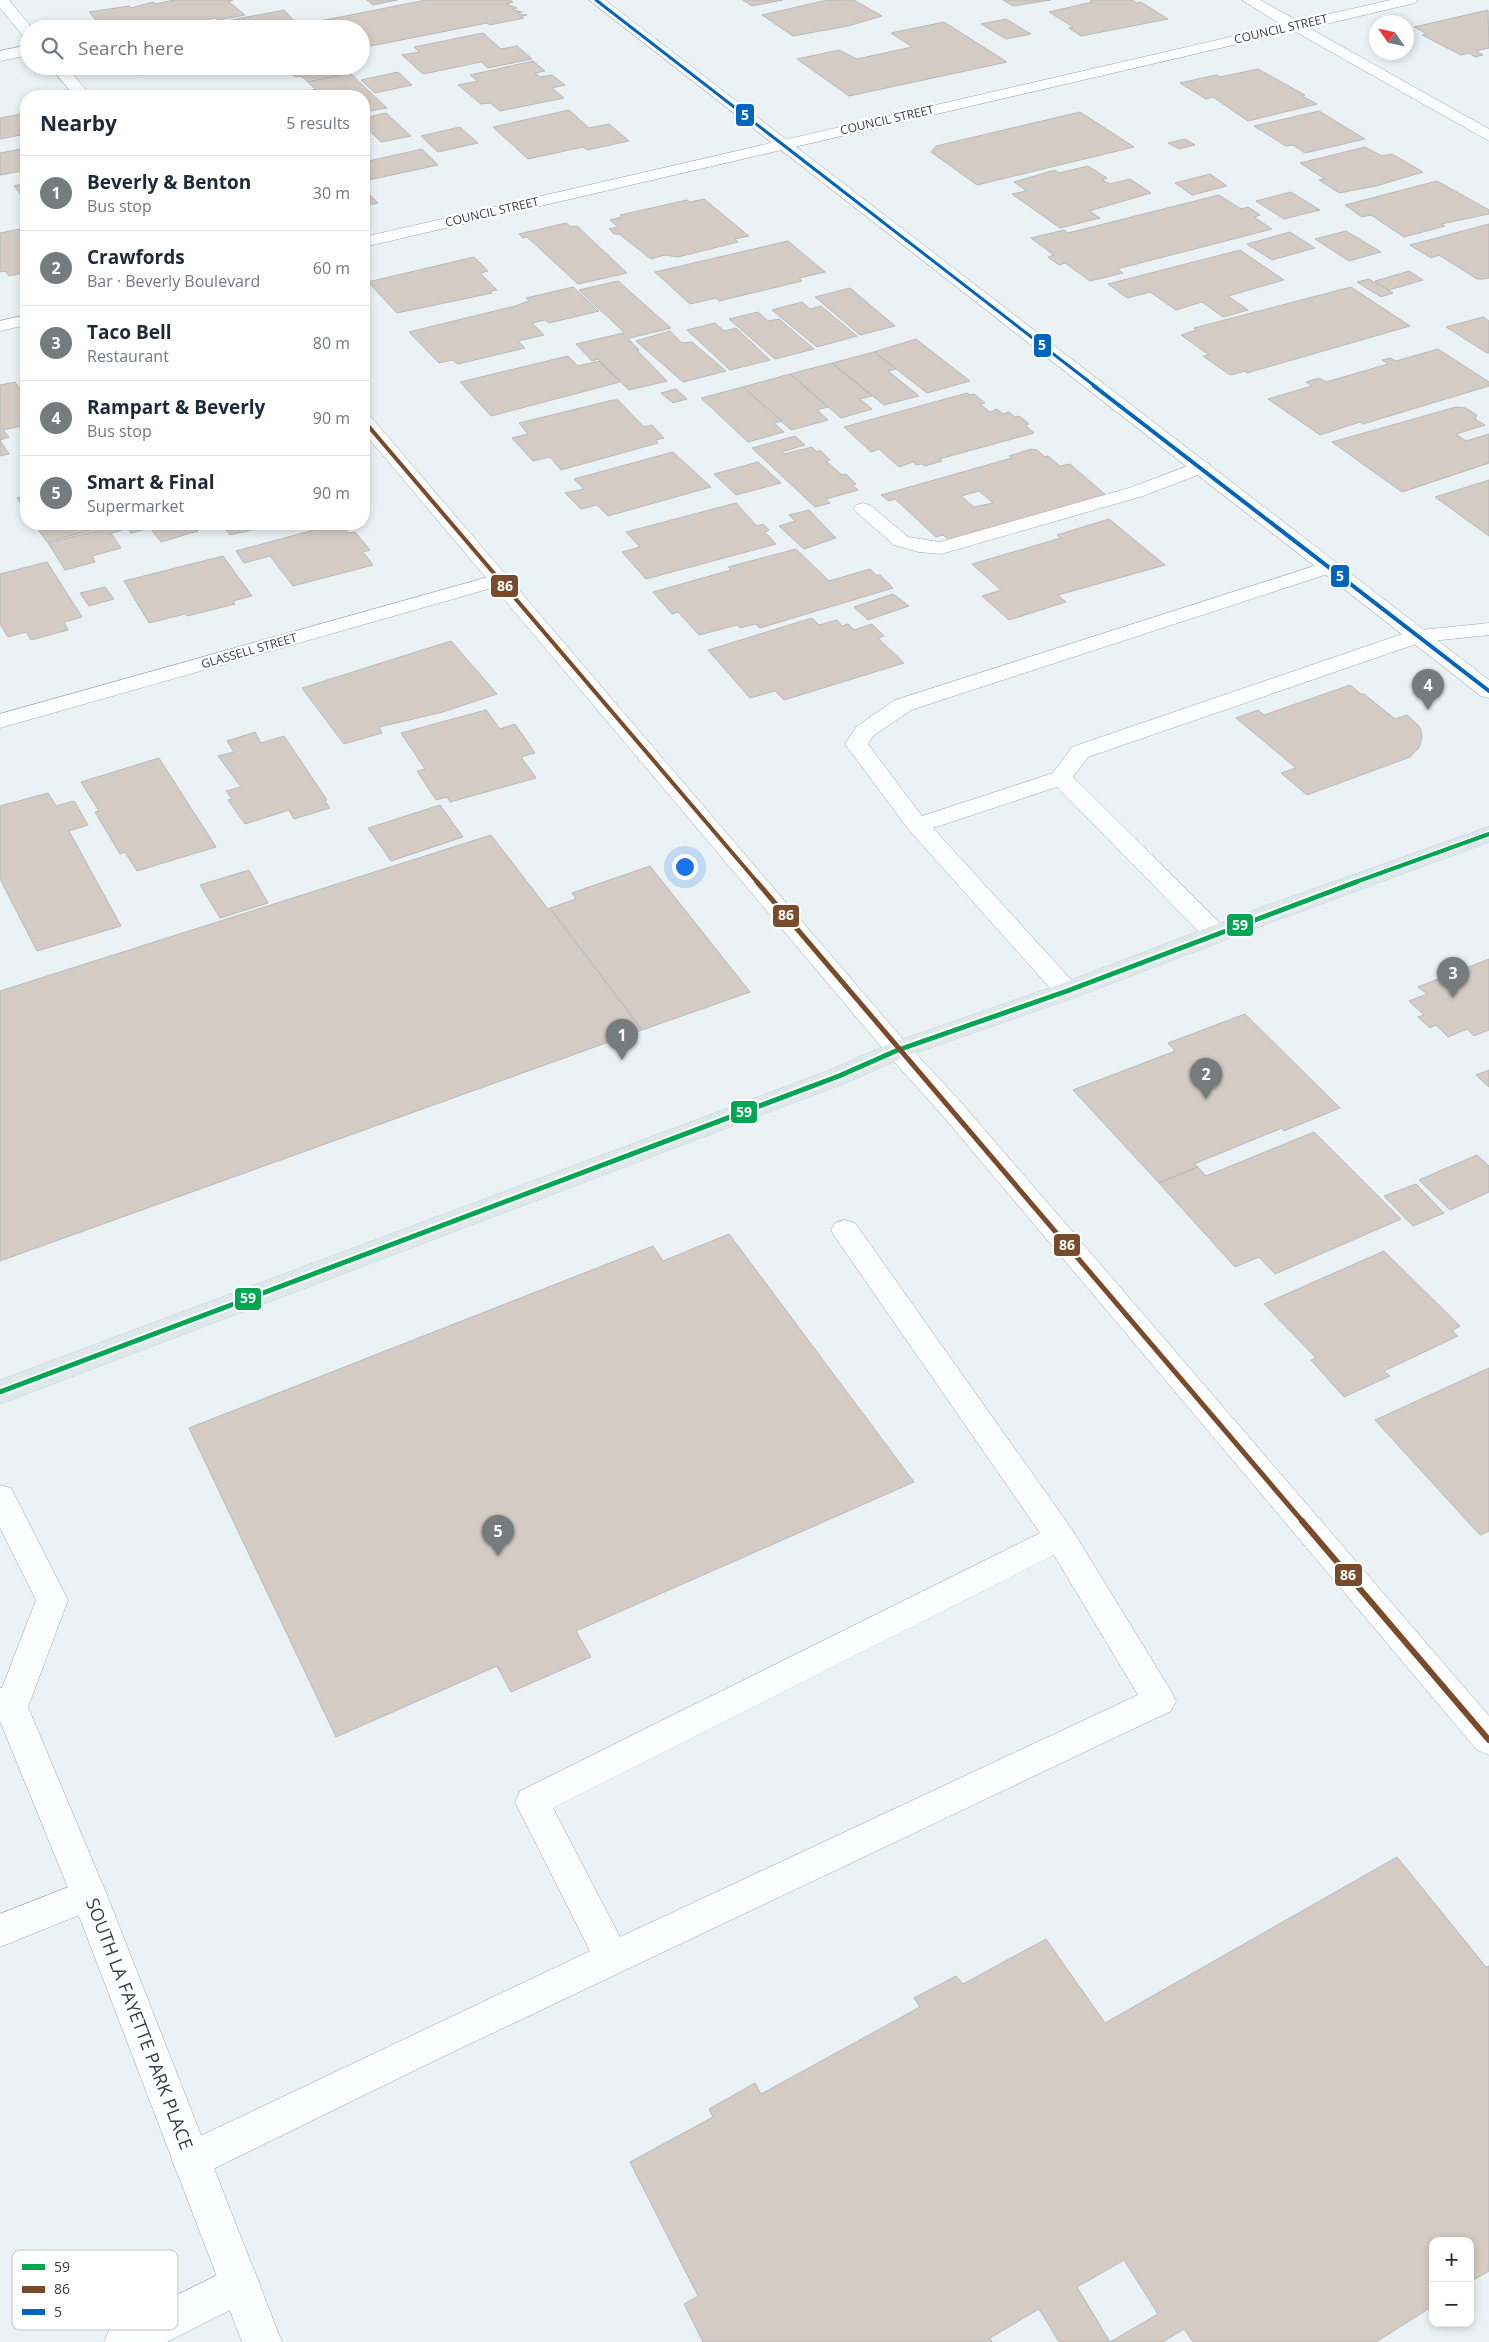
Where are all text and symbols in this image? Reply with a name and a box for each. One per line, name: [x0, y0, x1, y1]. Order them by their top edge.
street label: COUNCIL STREET: [1232, 9, 1330, 48]
north arrow: [1369, 15, 1414, 60]
search box: [20, 20, 370, 75]
icon: search: [38, 34, 66, 62]
text: Search here: [78, 35, 184, 61]
street label: COUNCIL STREET: [838, 100, 936, 139]
line badge: 5: [735, 103, 755, 127]
text: 5: [741, 105, 749, 124]
text: Nearby: [40, 109, 117, 137]
text: 5 results: [286, 112, 350, 134]
text: Beverly & Benton: [87, 169, 251, 195]
text: 1: [51, 182, 61, 204]
text: 30 m: [313, 182, 350, 204]
street label: COUNCIL STREET: [443, 192, 541, 231]
text: Bus stop: [87, 195, 152, 217]
text: Crawfords: [87, 244, 185, 270]
text: 2: [51, 257, 61, 279]
text: 60 m: [313, 257, 350, 279]
text: Bar · Beverly Boulevard: [87, 270, 260, 292]
text: Taco Bell: [87, 319, 172, 345]
text: 3: [51, 332, 61, 354]
text: 80 m: [313, 332, 350, 354]
line badge: 5: [1033, 333, 1052, 358]
text: 5: [1038, 335, 1046, 354]
text: Restaurant: [87, 345, 169, 367]
text: Rampart & Beverly: [87, 394, 265, 420]
text: 4: [51, 407, 61, 429]
text: 90 m: [313, 407, 350, 429]
text: Bus stop: [87, 420, 152, 442]
text: Smart & Final: [87, 469, 215, 495]
text: 5: [51, 482, 61, 504]
text: 90 m: [313, 482, 350, 504]
text: Supermarket: [87, 495, 184, 517]
line badge: 5: [1330, 564, 1350, 588]
text: 5: [1336, 566, 1344, 585]
line badge: 86: [490, 574, 519, 598]
text: 86: [497, 576, 513, 595]
street label: GLASSELL STREET: [199, 629, 299, 672]
pin: 4: [1412, 669, 1444, 710]
your location: [672, 854, 698, 880]
line badge: 86: [772, 904, 800, 928]
text: 86: [778, 905, 794, 924]
line badge: 59: [1226, 913, 1254, 937]
text: 59: [1232, 915, 1248, 934]
pin: 3: [1437, 957, 1469, 998]
pin: 1: [606, 1019, 638, 1060]
pin: 2: [1190, 1058, 1222, 1099]
line badge: 59: [730, 1100, 758, 1124]
text: 59: [736, 1102, 752, 1121]
line badge: 86: [1053, 1233, 1081, 1257]
text: 86: [1059, 1235, 1075, 1254]
line badge: 59: [234, 1287, 262, 1311]
text: 59: [240, 1288, 256, 1307]
pin: 5: [482, 1515, 514, 1556]
line badge: 86: [1334, 1563, 1363, 1587]
text: 86: [1340, 1565, 1356, 1584]
street label: SOUTH LA FAYETTE PARK PLACE: [81, 1894, 199, 2153]
map controls: [1429, 2237, 1474, 2327]
button: +: [1429, 2237, 1474, 2282]
legend: [12, 2250, 178, 2330]
text: 59: [54, 2257, 70, 2276]
text: 86: [54, 2279, 70, 2298]
button: −: [1429, 2282, 1474, 2327]
text: 5: [54, 2302, 62, 2321]

